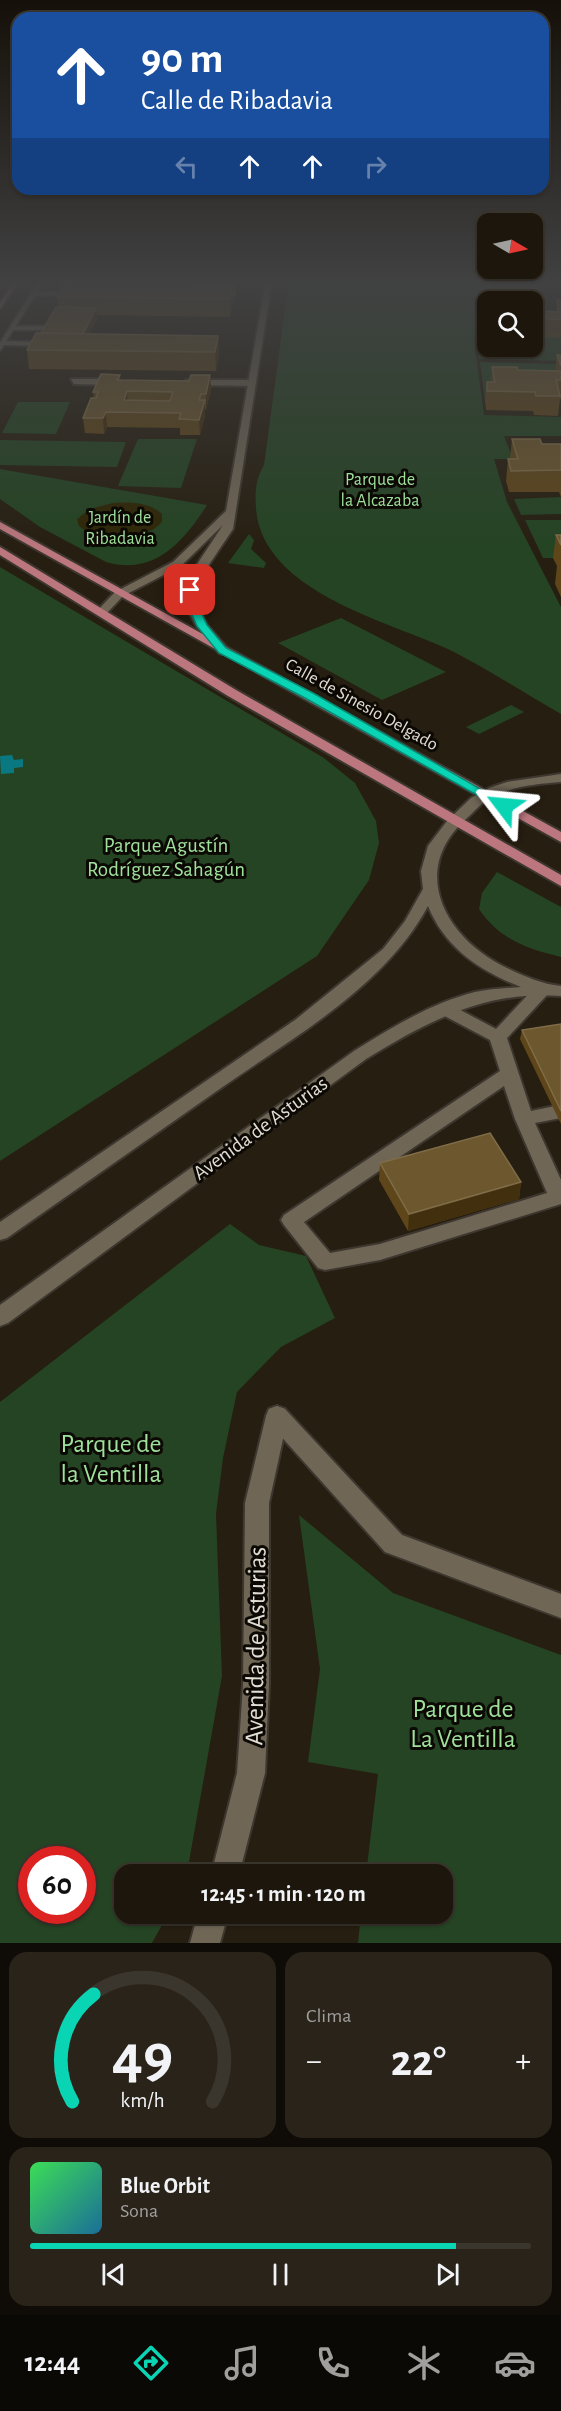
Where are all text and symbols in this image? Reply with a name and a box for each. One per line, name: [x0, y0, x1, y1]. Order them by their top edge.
icon: ahead: [42, 36, 120, 114]
text: 90 m: [141, 38, 223, 80]
text: Calle de Ribadavia: [141, 87, 333, 114]
icon: left: [170, 150, 203, 183]
icon: ahead: [233, 150, 266, 183]
icon: ahead: [296, 150, 329, 183]
icon: right: [359, 150, 392, 183]
north arrow: [477, 213, 543, 279]
map controls: [477, 213, 543, 357]
button: search: [477, 291, 543, 357]
park label: Parque de la Alcazaba: [341, 471, 419, 510]
park label: Jardín de Ribadavia: [85, 509, 155, 548]
pin: [164, 564, 215, 615]
icon: arrive: [173, 573, 206, 606]
street label: Calle de Sinesio Delgado: [282, 656, 441, 754]
position arrow: [472, 774, 536, 838]
park label: Parque Agustín Rodríguez Sahagún: [87, 835, 245, 880]
street label: Avenida de Asturias: [189, 1073, 331, 1184]
park label: Parque de la Ventilla: [60, 1431, 162, 1487]
street label: Avenida de Asturias: [241, 1546, 271, 1746]
park label: Parque de La Ventilla: [410, 1696, 516, 1752]
speed limit sign: 60: [18, 1846, 96, 1924]
text: 12:45 · 1 min · 120 m: [201, 1883, 366, 1905]
text: Clima: [306, 2006, 351, 2026]
text: 49: [112, 2026, 173, 2088]
text: 22°: [391, 2039, 446, 2084]
text: −: [306, 2045, 322, 2078]
text: +: [515, 2045, 531, 2078]
text: km/h: [120, 2090, 165, 2111]
text: Blue Orbit: [120, 2175, 210, 2197]
text: Sona: [120, 2201, 158, 2221]
icon: previous: [97, 2258, 130, 2291]
icon: pause: [264, 2258, 297, 2291]
icon: next: [431, 2258, 464, 2291]
icon: directions: [130, 2342, 172, 2384]
icon: music: [221, 2342, 263, 2384]
icon: phone: [312, 2342, 354, 2384]
icon: climate: [403, 2342, 445, 2384]
icon: car: [494, 2342, 536, 2384]
text: 12:44: [25, 2349, 80, 2376]

